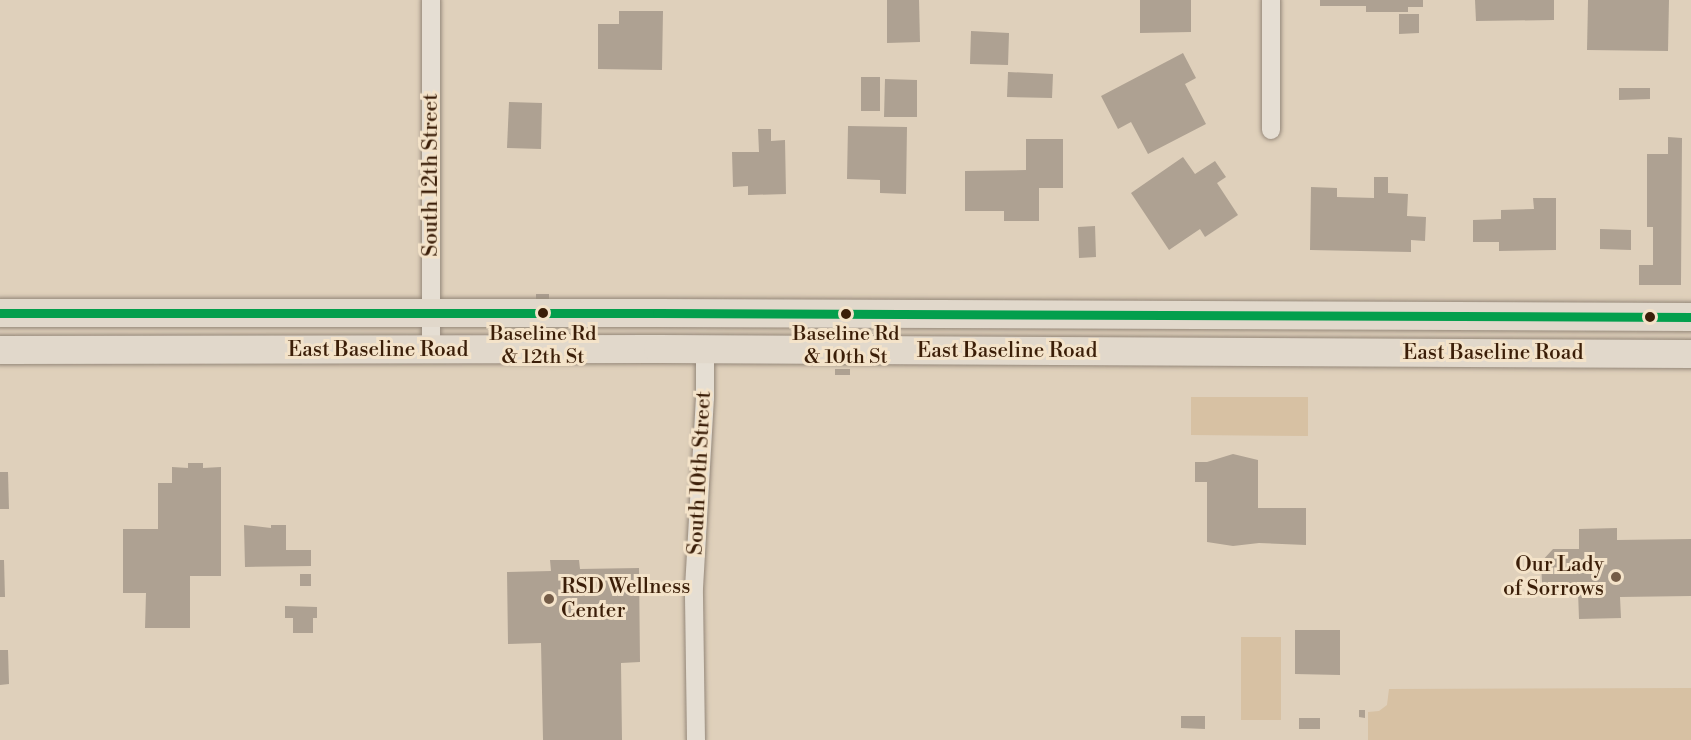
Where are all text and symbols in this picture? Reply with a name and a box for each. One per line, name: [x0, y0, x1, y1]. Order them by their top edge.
street label: South 12th Street: [418, 93, 444, 257]
marker: Baseline Rd & 12th St: [537, 307, 549, 319]
marker: Baseline Rd & 10th St: [840, 308, 852, 320]
unlabelled marker: [1644, 311, 1656, 323]
place label: Baseline Rd & 12th St: [490, 322, 596, 369]
place label: Baseline Rd & 10th St: [793, 323, 899, 370]
street label: East Baseline Road: [288, 337, 468, 363]
street label: East Baseline Road: [917, 338, 1097, 364]
street label: East Baseline Road: [1403, 340, 1583, 366]
street label: South 10th Street: [683, 390, 717, 556]
place label: Our Lady of Sorrows: [1503, 552, 1604, 602]
marker: Our Lady of Sorrows: [1609, 570, 1623, 584]
place label: RSD Wellness Center: [561, 574, 690, 624]
marker: RSD Wellness Center: [542, 592, 556, 606]

